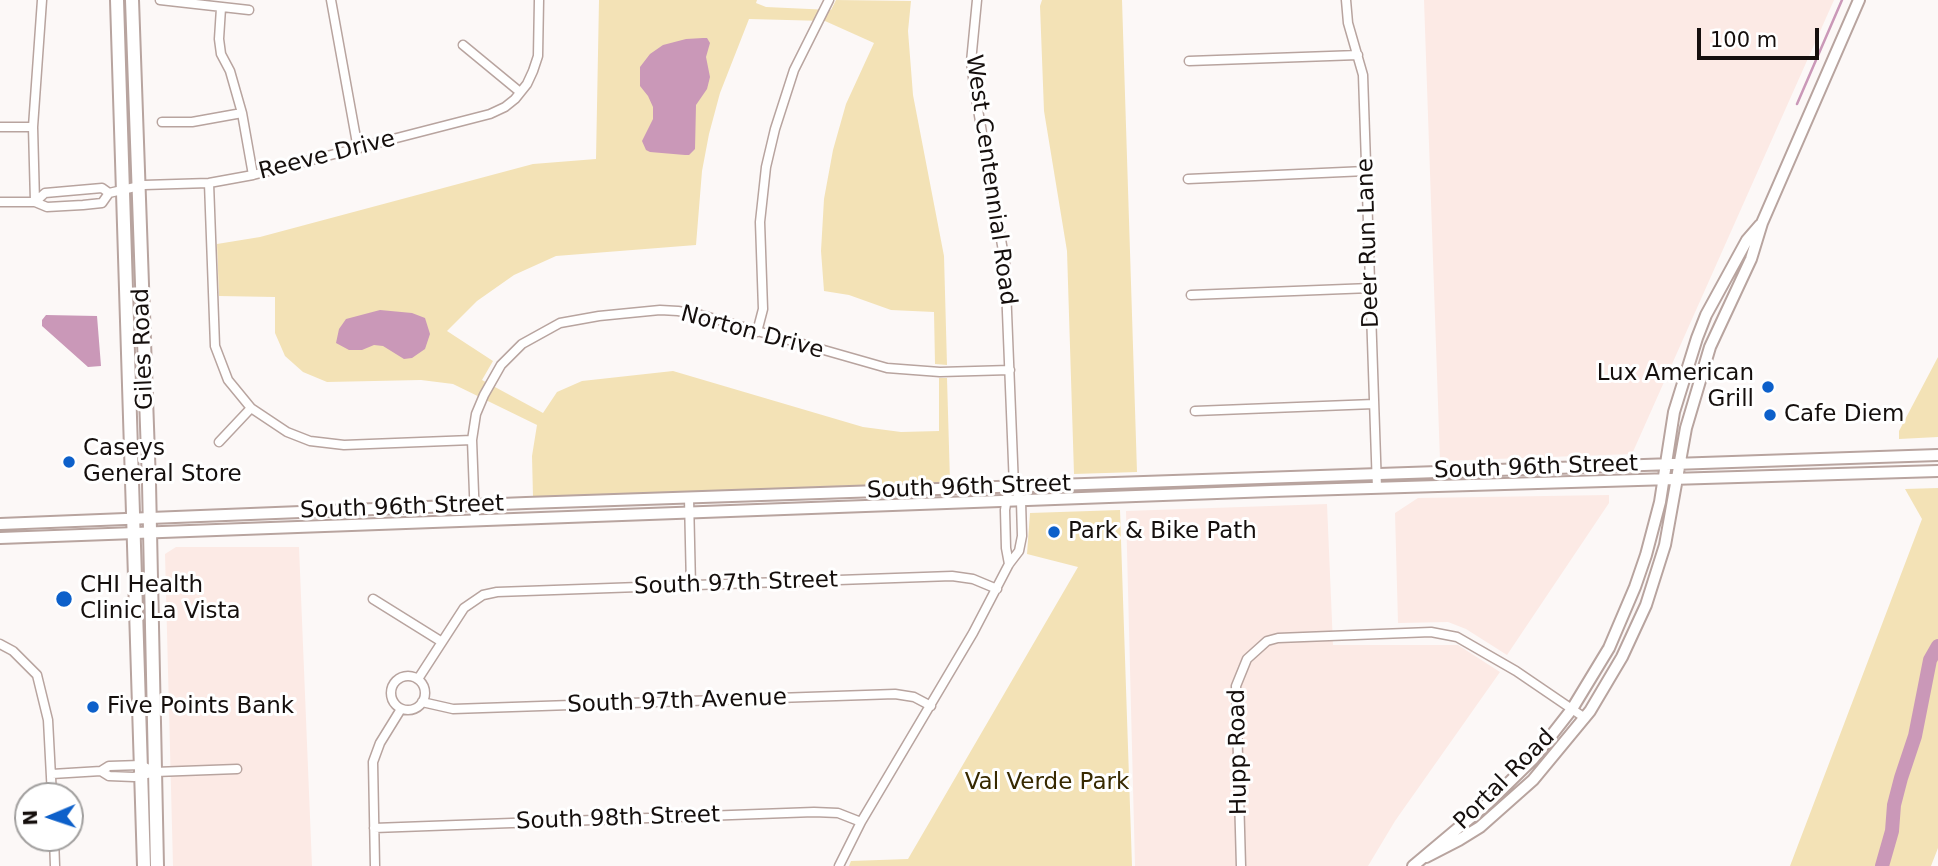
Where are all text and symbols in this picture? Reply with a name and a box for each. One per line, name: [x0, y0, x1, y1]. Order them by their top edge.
scale bar: [1700, 14, 1822, 58]
text: 100 m: [1710, 28, 1777, 52]
street label: West Centennial Road: [959, 53, 1021, 307]
street label: Reeve Drive: [256, 126, 398, 186]
street label: Deer Run Lane: [1352, 158, 1386, 328]
street label: Giles Road: [128, 288, 160, 410]
street label: Norton Drive: [677, 301, 827, 365]
place label: Lux American Grill: [1597, 360, 1754, 414]
marker: Lux American Grill: [1760, 379, 1776, 395]
place label: Cafe Diem: [1784, 401, 1904, 429]
marker: Cafe Diem: [1762, 407, 1778, 423]
place label: Caseys General Store: [83, 435, 242, 489]
street label: South 96th Street: [1433, 451, 1639, 485]
marker: Caseys General Store: [61, 454, 77, 470]
street label: South 96th Street: [866, 471, 1072, 505]
street label: South 96th Street: [299, 491, 505, 525]
place label: Park & Bike Path: [1068, 518, 1257, 546]
marker: Park & Bike Path: [1046, 524, 1062, 540]
street label: South 97th Street: [633, 567, 839, 601]
place label: CHI Health Clinic La Vista: [80, 572, 241, 626]
marker: CHI Health Clinic La Vista: [54, 589, 74, 609]
street label: South 97th Avenue: [567, 684, 787, 720]
street label: Hupp Road: [1224, 689, 1254, 815]
place label: Five Points Bank: [107, 693, 294, 721]
marker: Five Points Bank: [85, 699, 101, 715]
street label: Portal Road: [1449, 724, 1561, 836]
park label: Val Verde Park: [965, 769, 1129, 797]
north arrow: [14, 782, 84, 852]
street label: South 98th Street: [515, 802, 721, 836]
text: N: [19, 809, 41, 826]

